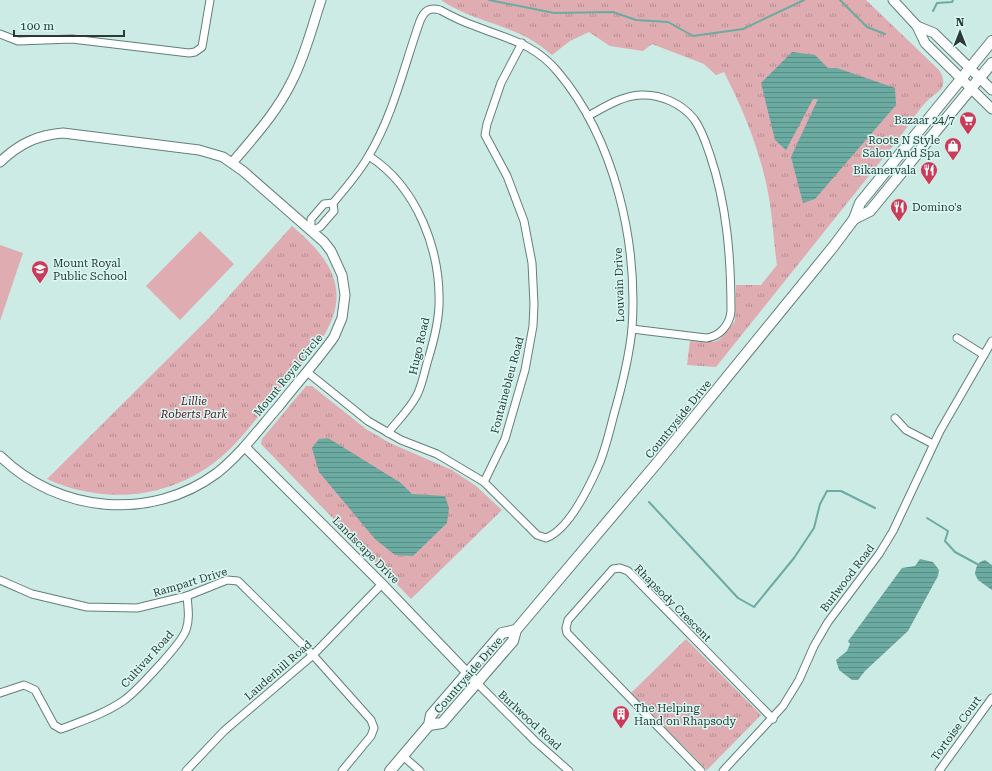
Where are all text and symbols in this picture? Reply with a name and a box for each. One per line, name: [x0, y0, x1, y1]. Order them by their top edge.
scale bar: [14, 12, 124, 38]
north arrow: [940, 12, 980, 52]
text: N: [956, 16, 965, 29]
text: 100 m: [20, 19, 54, 33]
supermarket icon: Bazaar 24/7: [958, 110, 978, 135]
place label: Bazaar 24/7: [894, 114, 955, 127]
place label: Roots N Style Salon And Spa: [863, 134, 940, 160]
shop icon: Roots N Style Salon And Spa: [943, 136, 963, 161]
restaurant icon: Bikanervala: [919, 160, 939, 185]
place label: Bikanervala: [853, 164, 916, 177]
restaurant icon: Domino's: [889, 197, 909, 222]
place label: Domino's: [912, 201, 962, 214]
street label: Louvain Drive: [612, 247, 627, 323]
place label: Mount Royal Public School: [53, 257, 128, 283]
school or university icon: Mount Royal Public School: [30, 259, 50, 284]
street label: Hugo Road: [407, 316, 432, 376]
street label: Mount Royal Circle: [251, 332, 326, 419]
street label: Fontainebleu Road: [488, 335, 527, 435]
street label: Countryside Drive: [643, 377, 714, 461]
park label: Lillie Roberts Park: [160, 395, 227, 421]
street label: Landscape Drive: [330, 514, 402, 586]
street label: Burlwood Road: [818, 542, 877, 615]
street label: Rhapsody Crescent: [632, 562, 714, 644]
street label: Rampart Drive: [151, 565, 229, 600]
street label: Cultivar Road: [118, 628, 176, 691]
street label: Countryside Drive: [432, 634, 505, 716]
street label: Lauderhill Road: [242, 638, 314, 703]
street label: Burlwood Road: [496, 688, 564, 753]
street label: Tortoise Court: [929, 693, 984, 763]
place label: The Helping Hand on Rhapsody: [634, 702, 736, 728]
building icon: The Helping Hand on Rhapsody: [611, 704, 631, 729]

